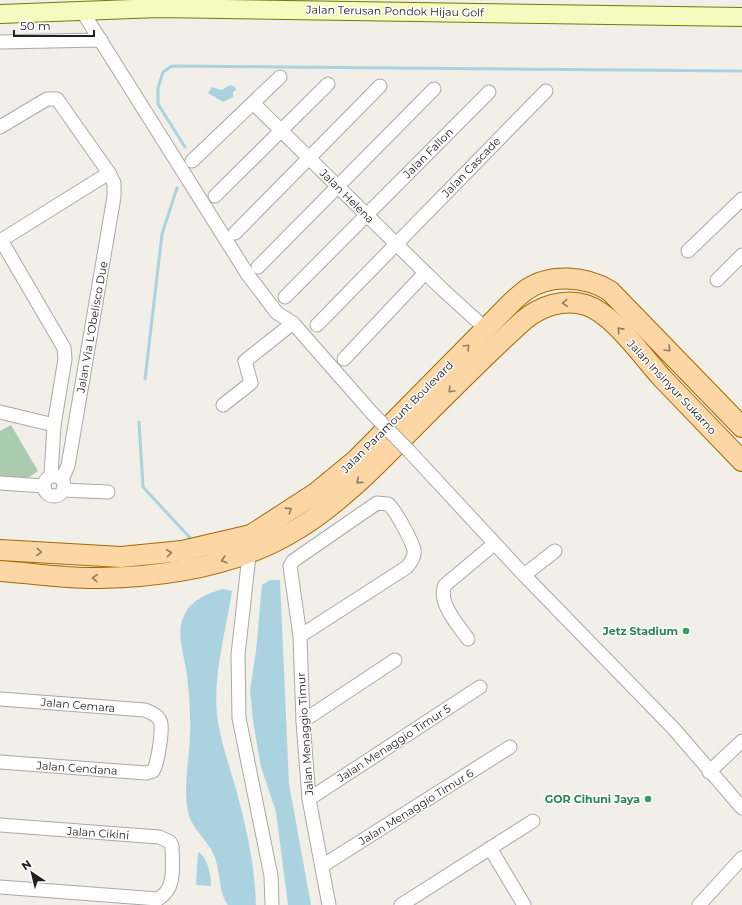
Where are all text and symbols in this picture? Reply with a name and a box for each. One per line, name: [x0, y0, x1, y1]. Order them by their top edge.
street label: Jalan Terusan Pondok Hijau Golf: [305, 2, 485, 20]
scale bar: [14, 12, 94, 38]
text: 50 m: [20, 18, 51, 33]
street label: Jalan Fallon: [399, 125, 456, 182]
street label: Jalan Cascade: [438, 134, 503, 201]
street label: Jalan Helena: [316, 165, 377, 226]
street label: Jalan Via L'Obelisco Due: [73, 260, 111, 395]
one-way arrow: [562, 299, 568, 308]
one-way arrow: [617, 327, 624, 335]
street label: Jalan Insinyur Sukarno: [624, 336, 720, 437]
one-way arrow: [663, 344, 670, 352]
one-way arrow: [462, 345, 470, 352]
street label: Jalan Paramount Boulevard: [337, 358, 456, 477]
one-way arrow: [449, 385, 456, 393]
one-way arrow: [356, 476, 363, 483]
one-way arrow: [285, 507, 292, 515]
one-way arrow: [36, 548, 42, 557]
one-way arrow: [165, 548, 172, 557]
one-way arrow: [220, 555, 227, 564]
one-way arrow: [92, 574, 98, 582]
place label: Jetz Stadium: [602, 624, 678, 638]
marker: Jetz Stadium: [681, 626, 691, 636]
street label: Jalan Menaggio Timur: [294, 672, 316, 797]
street label: Jalan Cemara: [39, 695, 116, 715]
street label: Jalan Menaggio Timur 5: [334, 701, 453, 786]
street label: Jalan Cendana: [35, 758, 118, 778]
street label: Jalan Menaggio Timur 6: [355, 766, 476, 849]
place label: GOR Cihuni Jaya: [545, 792, 640, 806]
marker: GOR Cihuni Jaya: [643, 794, 653, 804]
street label: Jalan Cikini: [65, 824, 130, 842]
north arrow: [12, 853, 52, 893]
text: N: [19, 857, 34, 873]

